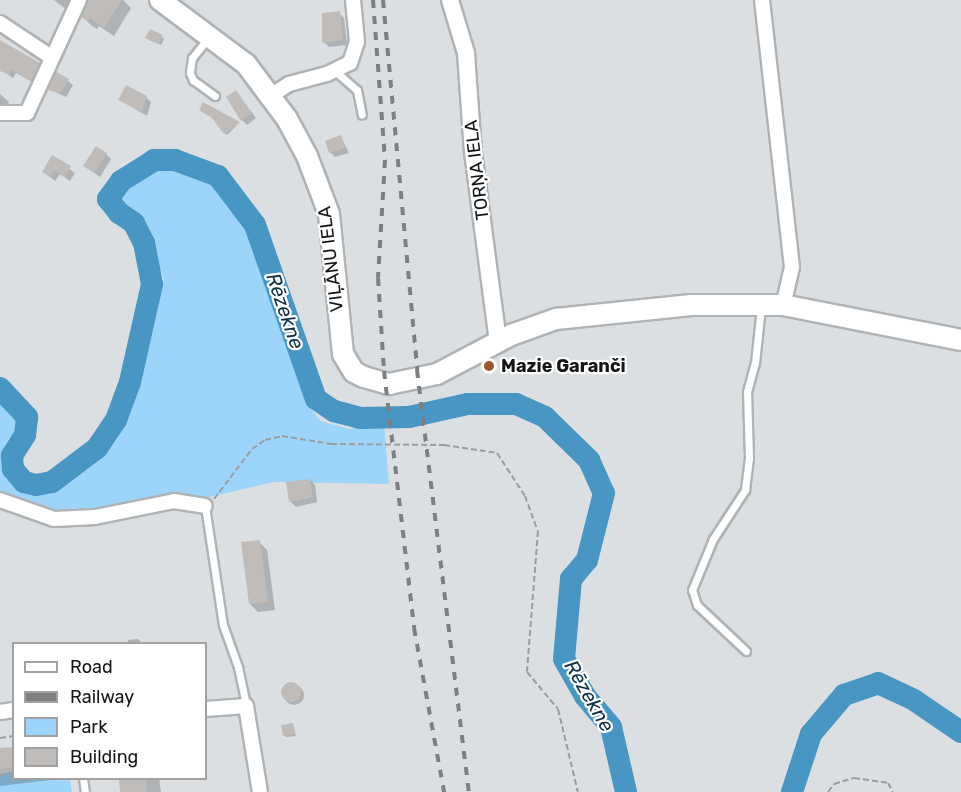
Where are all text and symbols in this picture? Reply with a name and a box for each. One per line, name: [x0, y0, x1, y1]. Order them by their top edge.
street label: TORŅA IELA: [460, 118, 494, 222]
street label: VIĻĀNU IELA: [314, 205, 348, 313]
water label: Rēzekne: [261, 270, 309, 352]
place label: Mazie Garanči: [501, 355, 626, 377]
marker: Mazie Garanči: [482, 359, 496, 373]
legend: [12, 642, 207, 780]
text: Road: [70, 656, 113, 678]
water label: Rēzekne: [559, 656, 619, 736]
text: Railway: [70, 686, 134, 708]
text: Park: [70, 716, 107, 738]
text: Building: [70, 746, 138, 768]

